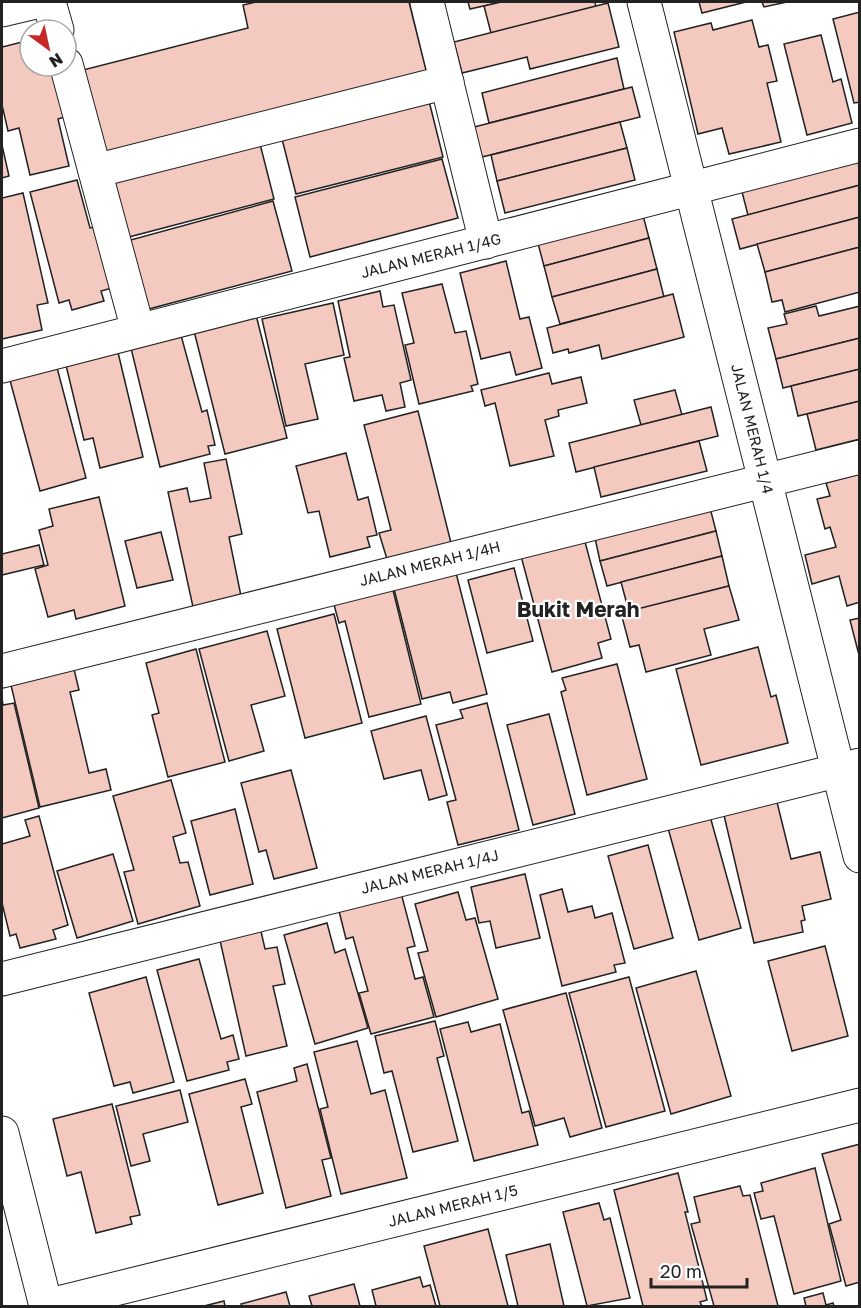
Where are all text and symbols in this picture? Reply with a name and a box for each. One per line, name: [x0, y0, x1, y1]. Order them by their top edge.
north arrow: [18, 18, 78, 78]
text: N: [46, 49, 67, 72]
street label: JALAN MERAH 1/4G: [359, 229, 503, 281]
street label: JALAN MERAH 1/4: [728, 362, 778, 496]
street label: JALAN MERAH 1/4H: [357, 537, 502, 589]
district label: Bukit Merah: [517, 596, 639, 622]
street label: JALAN MERAH 1/4J: [359, 845, 501, 897]
street label: JALAN MERAH 1/5: [386, 1180, 519, 1230]
scale bar: [651, 1251, 747, 1289]
text: 20 m: [660, 1260, 702, 1282]

